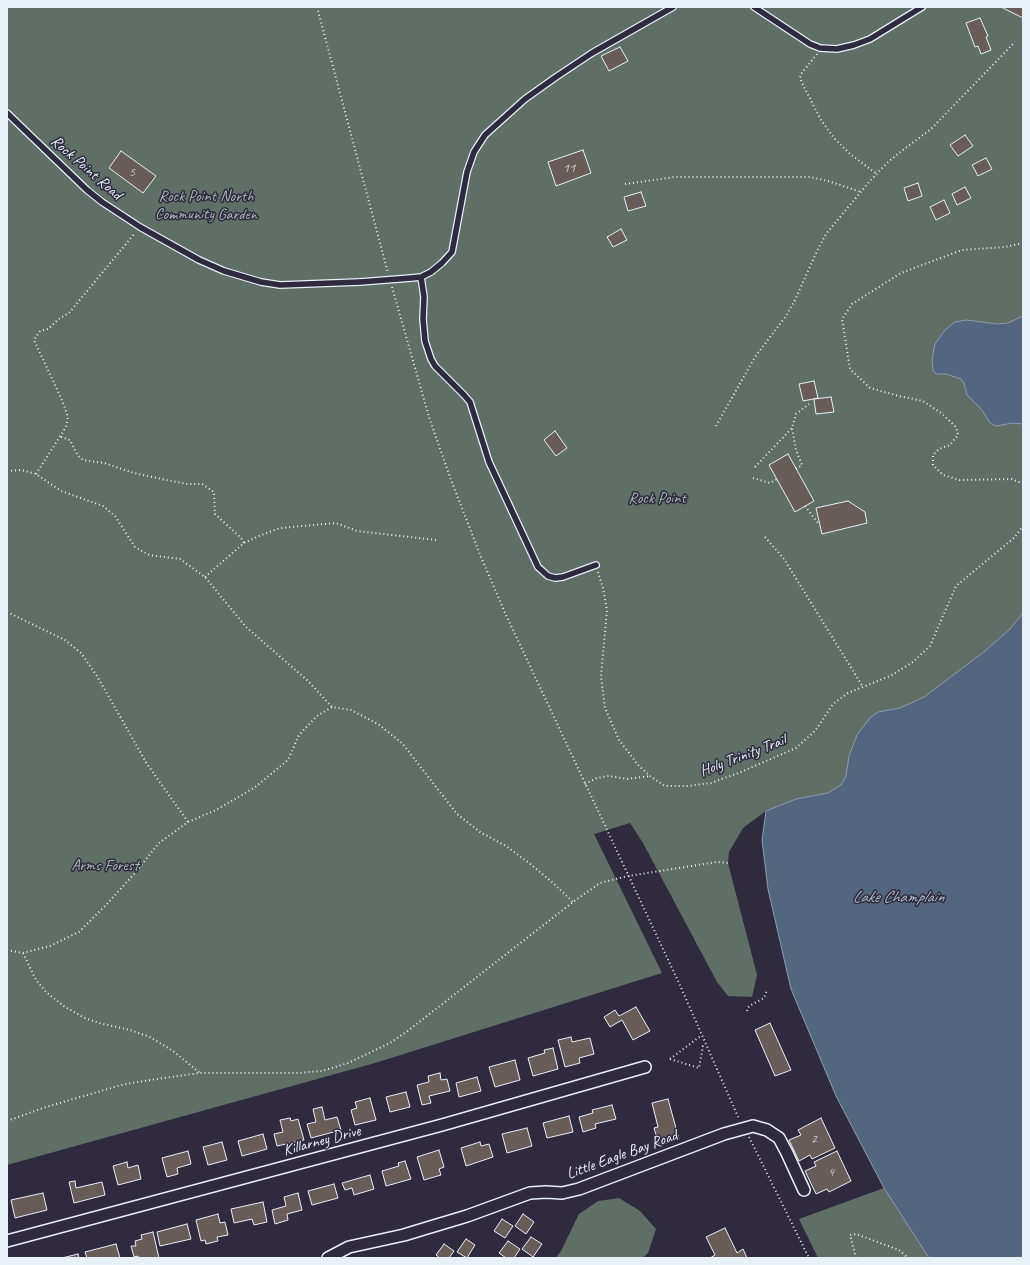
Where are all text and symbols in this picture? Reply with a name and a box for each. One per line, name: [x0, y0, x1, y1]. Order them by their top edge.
street label: Rock Point Road: [46, 132, 126, 204]
house number: 11: [563, 160, 575, 176]
house number: 5: [129, 164, 135, 180]
park label: Rock Point North Community Garden: [155, 187, 257, 225]
park label: Rock Point: [628, 489, 686, 509]
street label: Holy Trinity Trail: [697, 731, 789, 781]
park label: Arms Forest: [71, 856, 139, 876]
water label: Lake Champlain: [852, 888, 944, 908]
street label: Killarney Drive: [281, 1121, 363, 1161]
street label: Little Eagle Bay Road: [564, 1126, 680, 1184]
house number: 2: [811, 1131, 817, 1147]
house number: 4: [828, 1164, 834, 1180]

